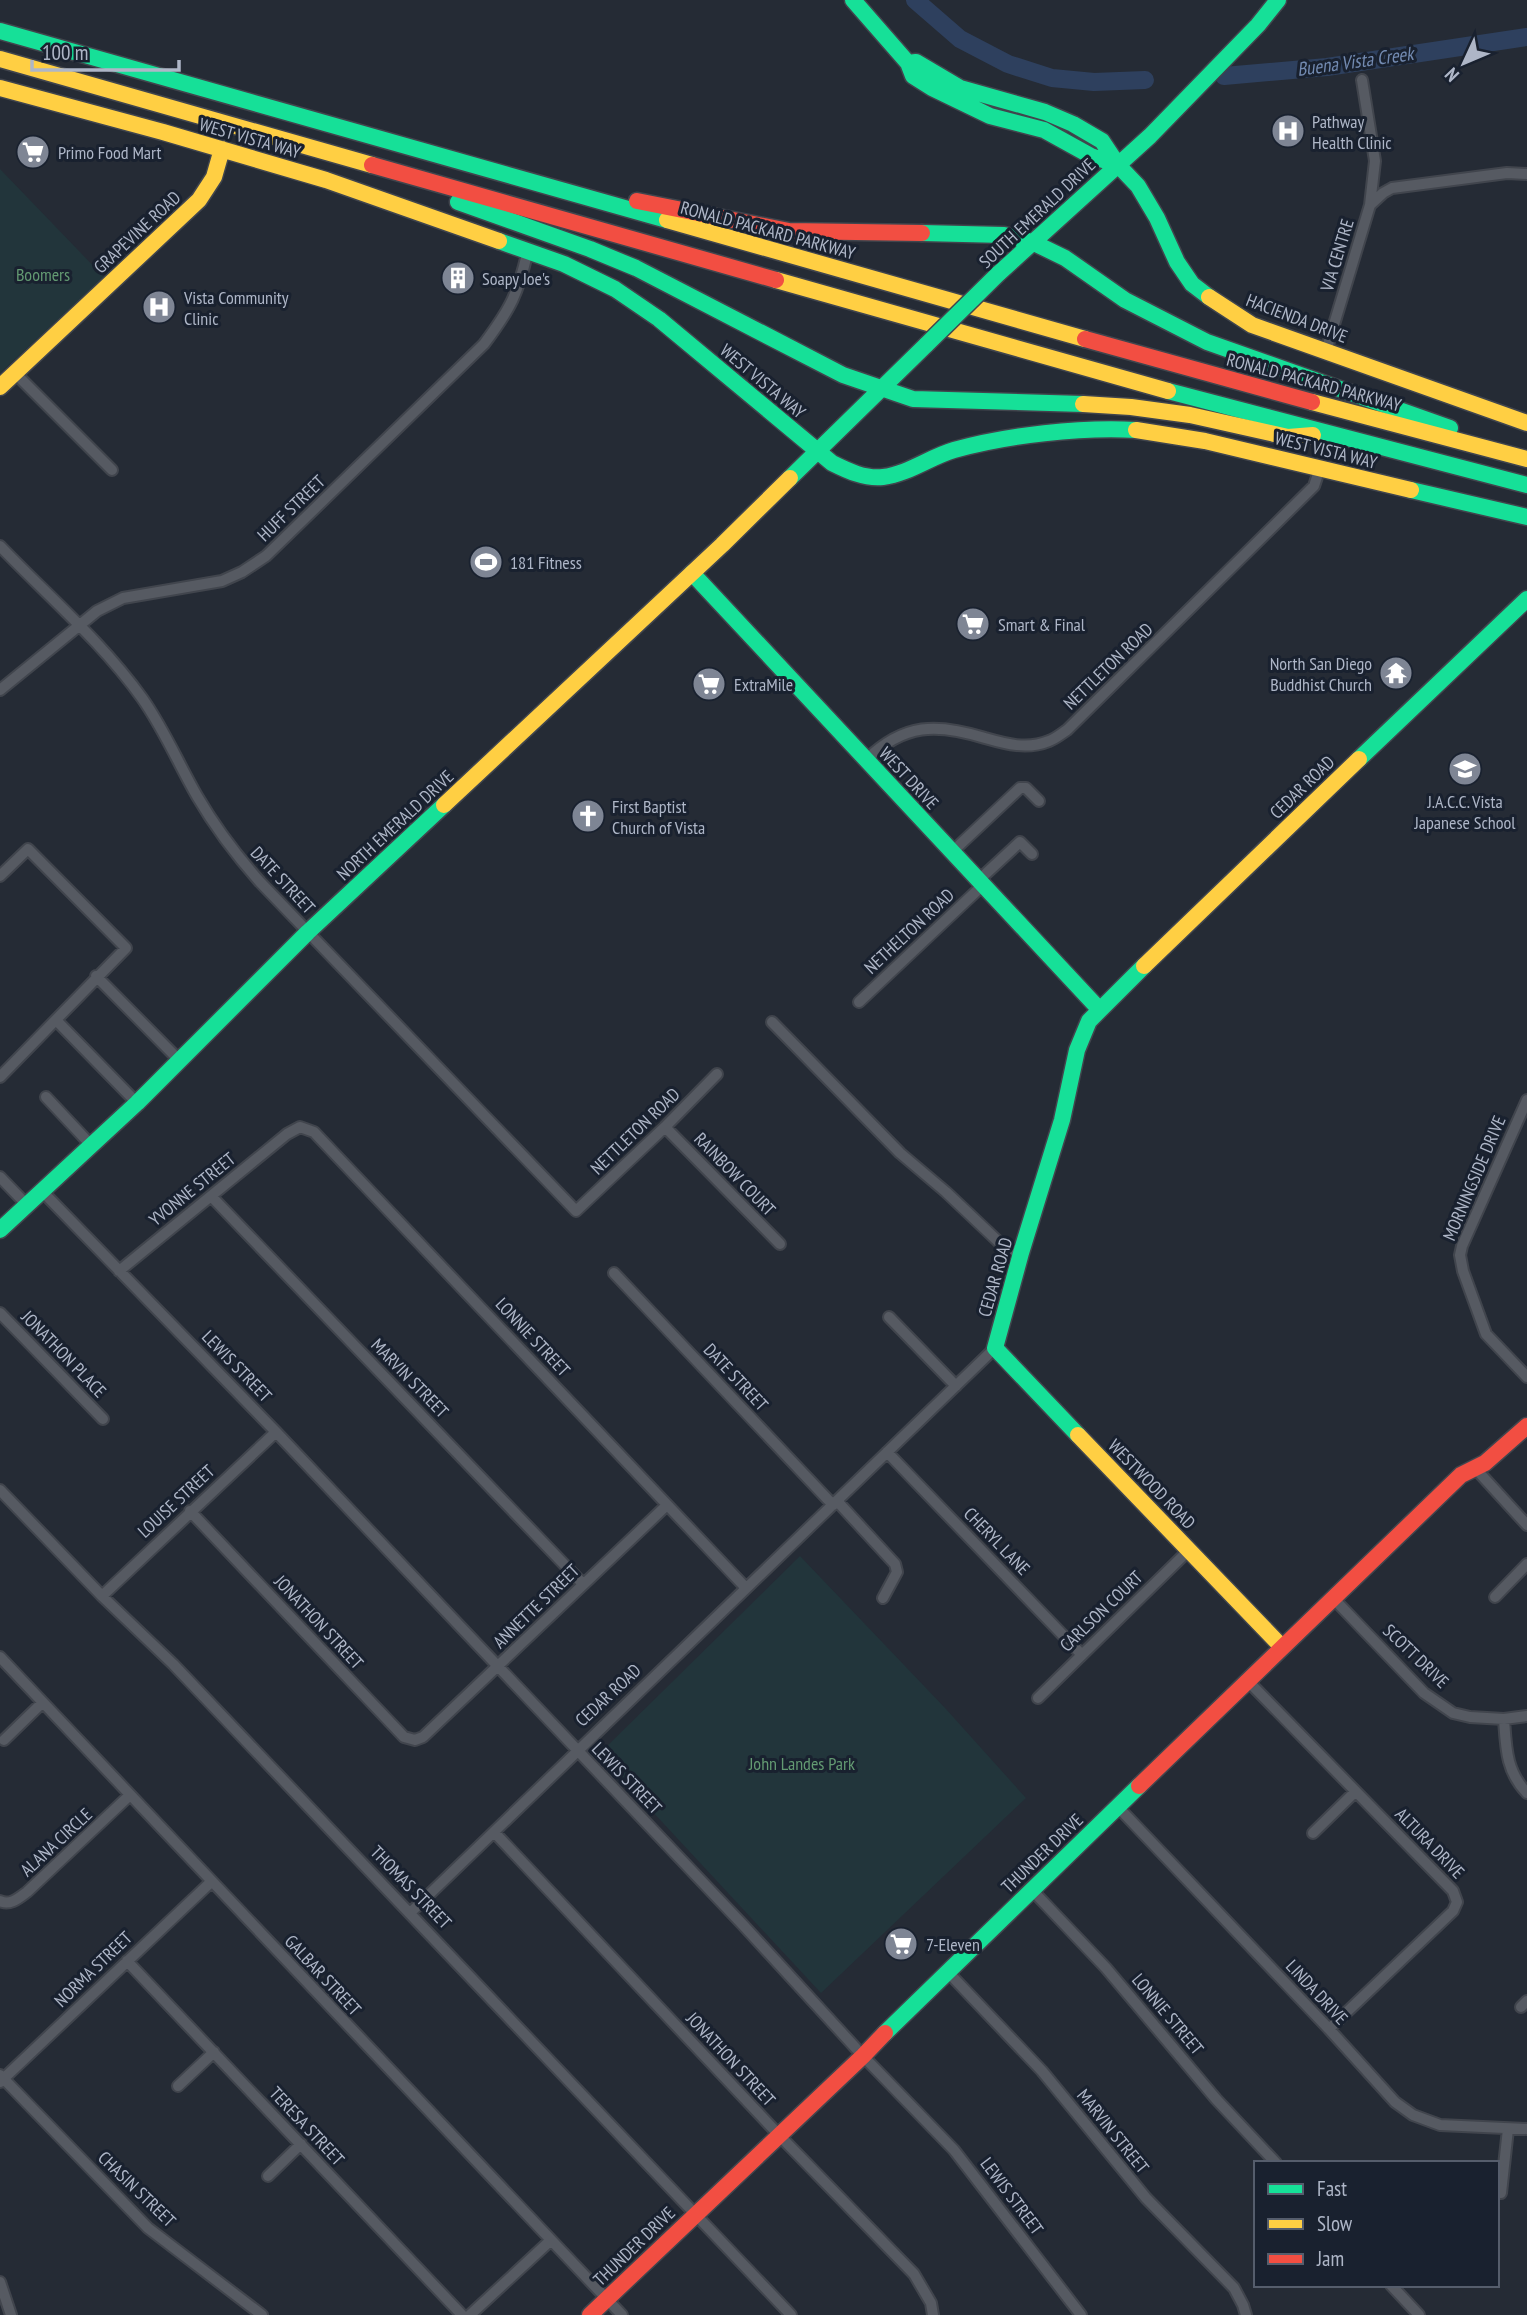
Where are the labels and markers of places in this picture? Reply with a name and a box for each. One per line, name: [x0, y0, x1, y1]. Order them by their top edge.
place label: Pathway Health Clinic: [1312, 110, 1392, 154]
hospital icon: Pathway Health Clinic: [1269, 112, 1307, 150]
supermarket icon: Primo Food Mart: [14, 133, 52, 171]
place label: Primo Food Mart: [58, 141, 161, 164]
building icon: Soapy Joe's: [439, 259, 477, 297]
place label: Soapy Joe's: [482, 267, 550, 290]
place label: Vista Community Clinic: [183, 286, 289, 330]
hospital icon: Vista Community Clinic: [140, 288, 178, 326]
sports icon: 181 Fitness: [467, 543, 505, 581]
place label: 181 Fitness: [510, 551, 582, 574]
supermarket icon: Smart & Final: [954, 605, 992, 643]
place label: Smart & Final: [998, 613, 1086, 636]
place label: North San Diego Buddhist Church: [1270, 652, 1372, 696]
temple icon: North San Diego Buddhist Church: [1377, 654, 1415, 692]
supermarket icon: ExtraMile: [690, 665, 728, 703]
place label: ExtraMile: [734, 673, 793, 696]
school or university icon: J.A.C.C. Vista Japanese School: [1446, 750, 1484, 788]
place label: J.A.C.C. Vista Japanese School: [1413, 790, 1516, 834]
place label: First Baptist Church of Vista: [612, 795, 705, 839]
church icon: First Baptist Church of Vista: [569, 797, 607, 835]
supermarket icon: 7-Eleven: [882, 1925, 920, 1963]
place label: 7-Eleven: [926, 1933, 980, 1956]

